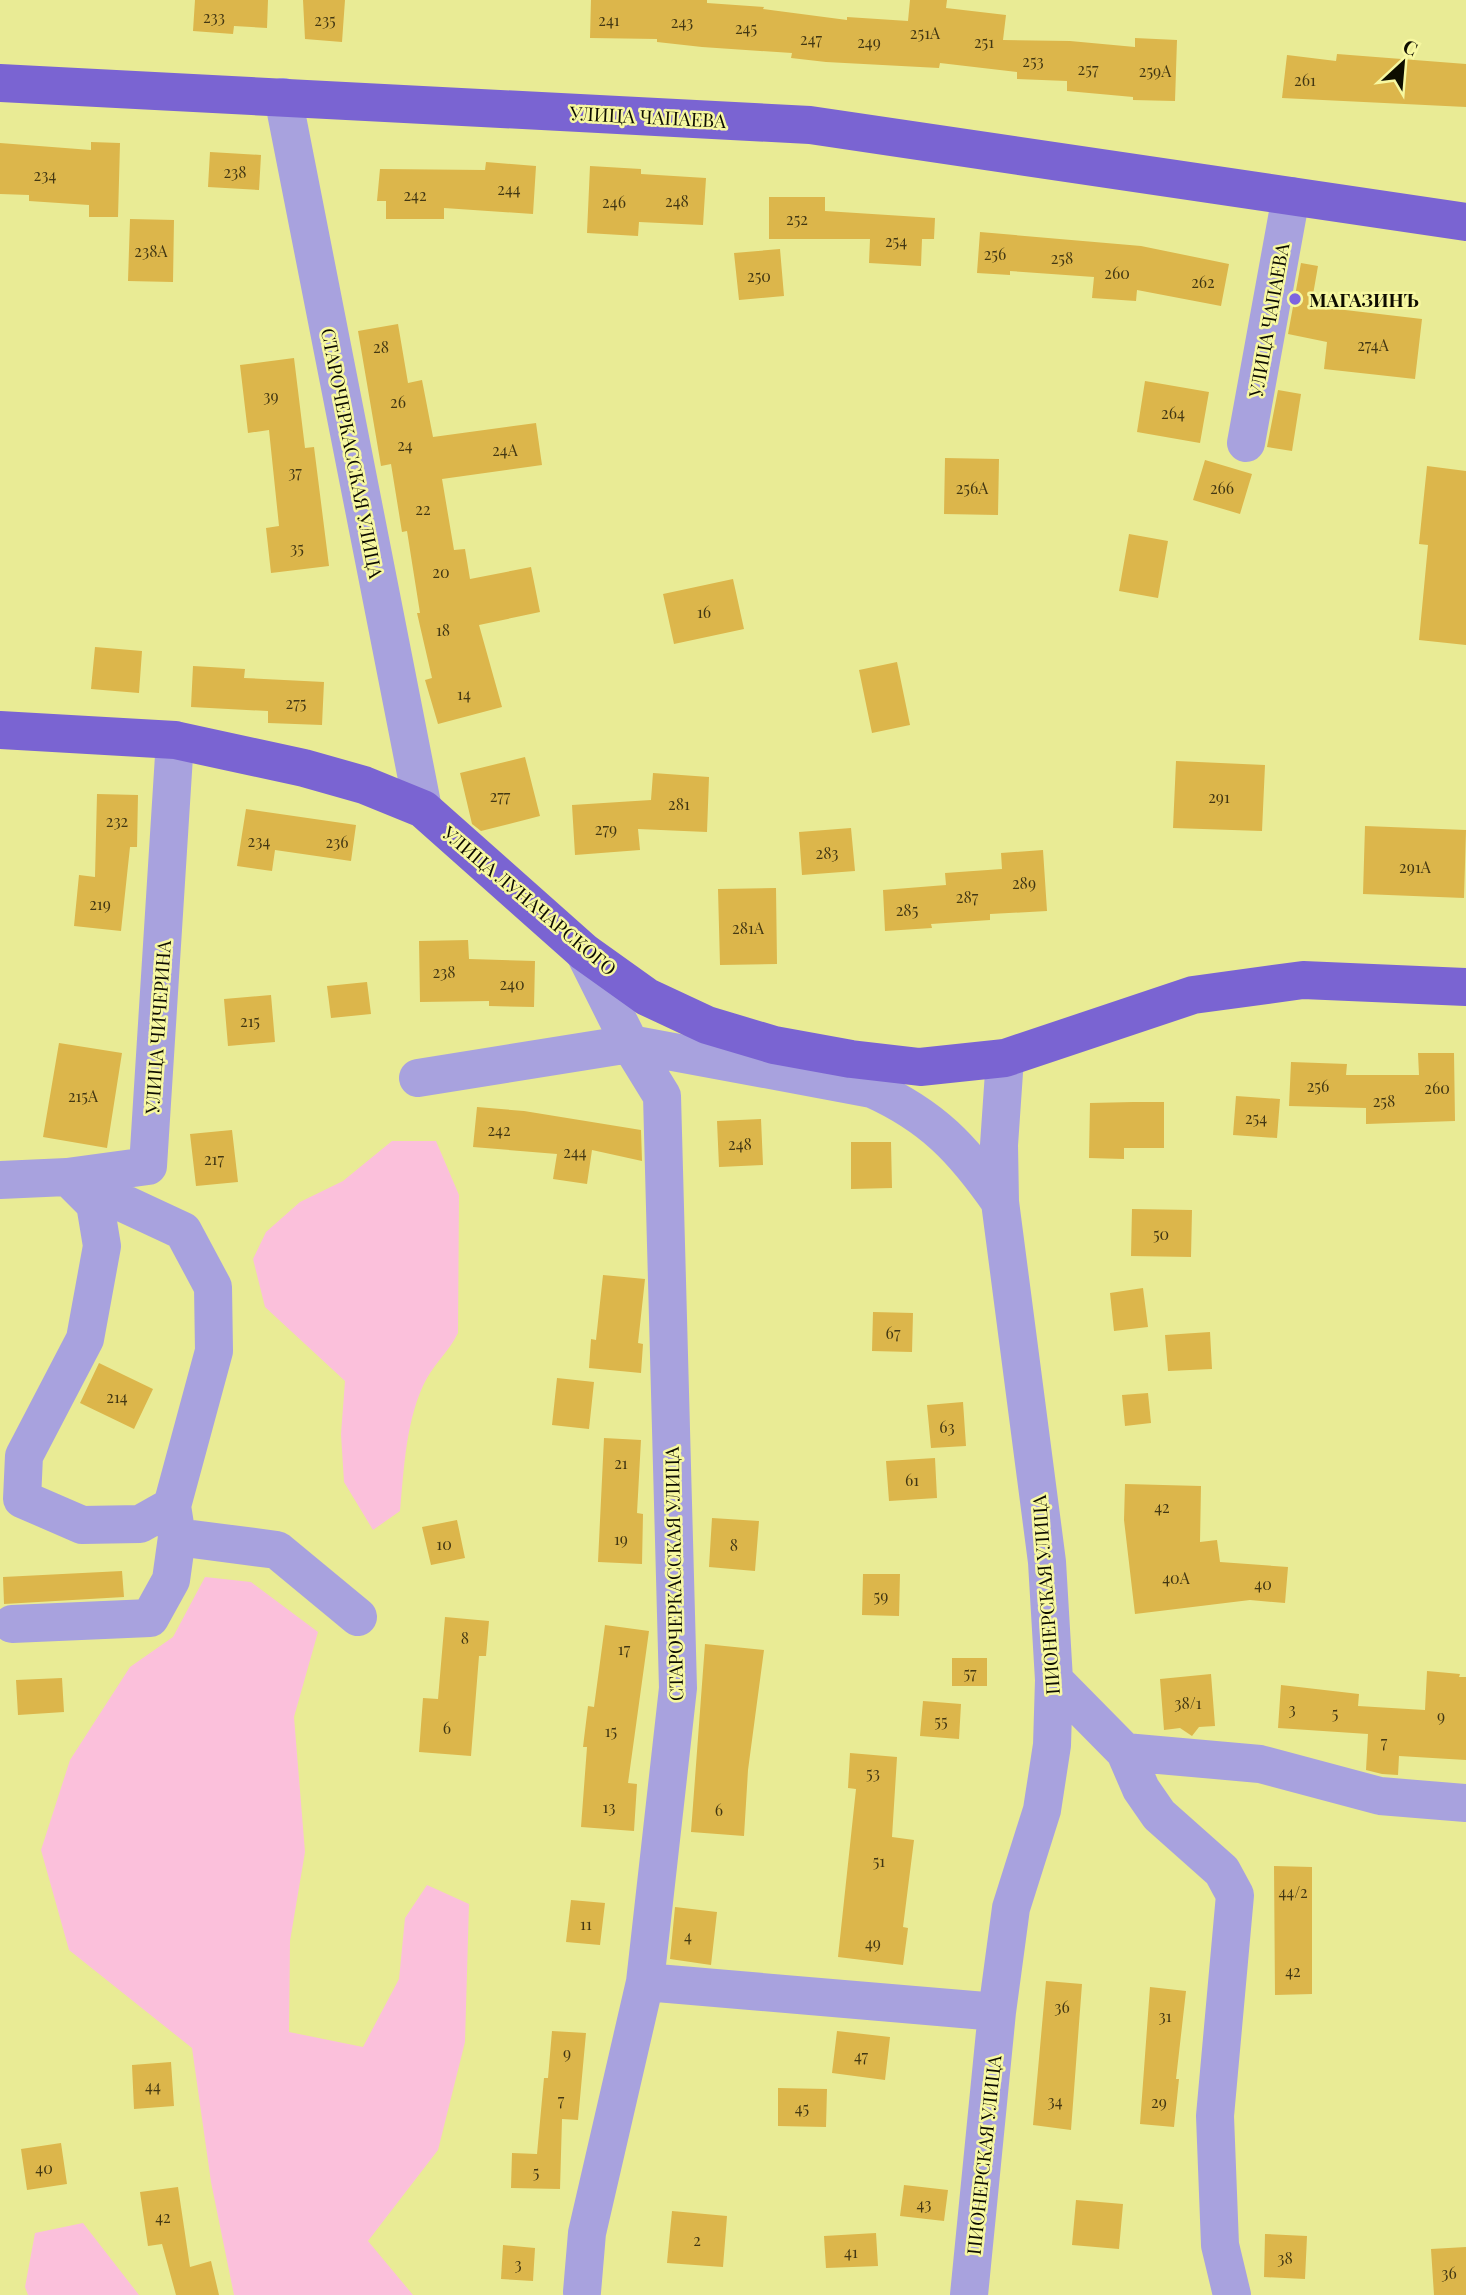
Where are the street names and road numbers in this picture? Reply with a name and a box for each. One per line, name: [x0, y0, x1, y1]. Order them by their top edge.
street label: УЛИЦА ЧАПАЕВА: [568, 99, 728, 133]
street label: УЛИЦА ЧАПАЕВА: [1241, 240, 1295, 400]
street label: СТАРОЧЕРКАССКАЯ УЛИЦА: [316, 326, 390, 581]
street label: УЛИЦА ЛУНАЧАРСКОГО: [437, 819, 623, 981]
street label: УЛИЦА ЧИЧЕРИНА: [138, 938, 176, 1116]
street label: СТАРОЧЕРКАССКАЯ УЛИЦА: [658, 1446, 688, 1701]
street label: ПИОНЕРСКАЯ УЛИЦА: [1025, 1493, 1065, 1696]
street label: ПИОНЕРСКАЯ УЛИЦА: [960, 2053, 1007, 2256]

